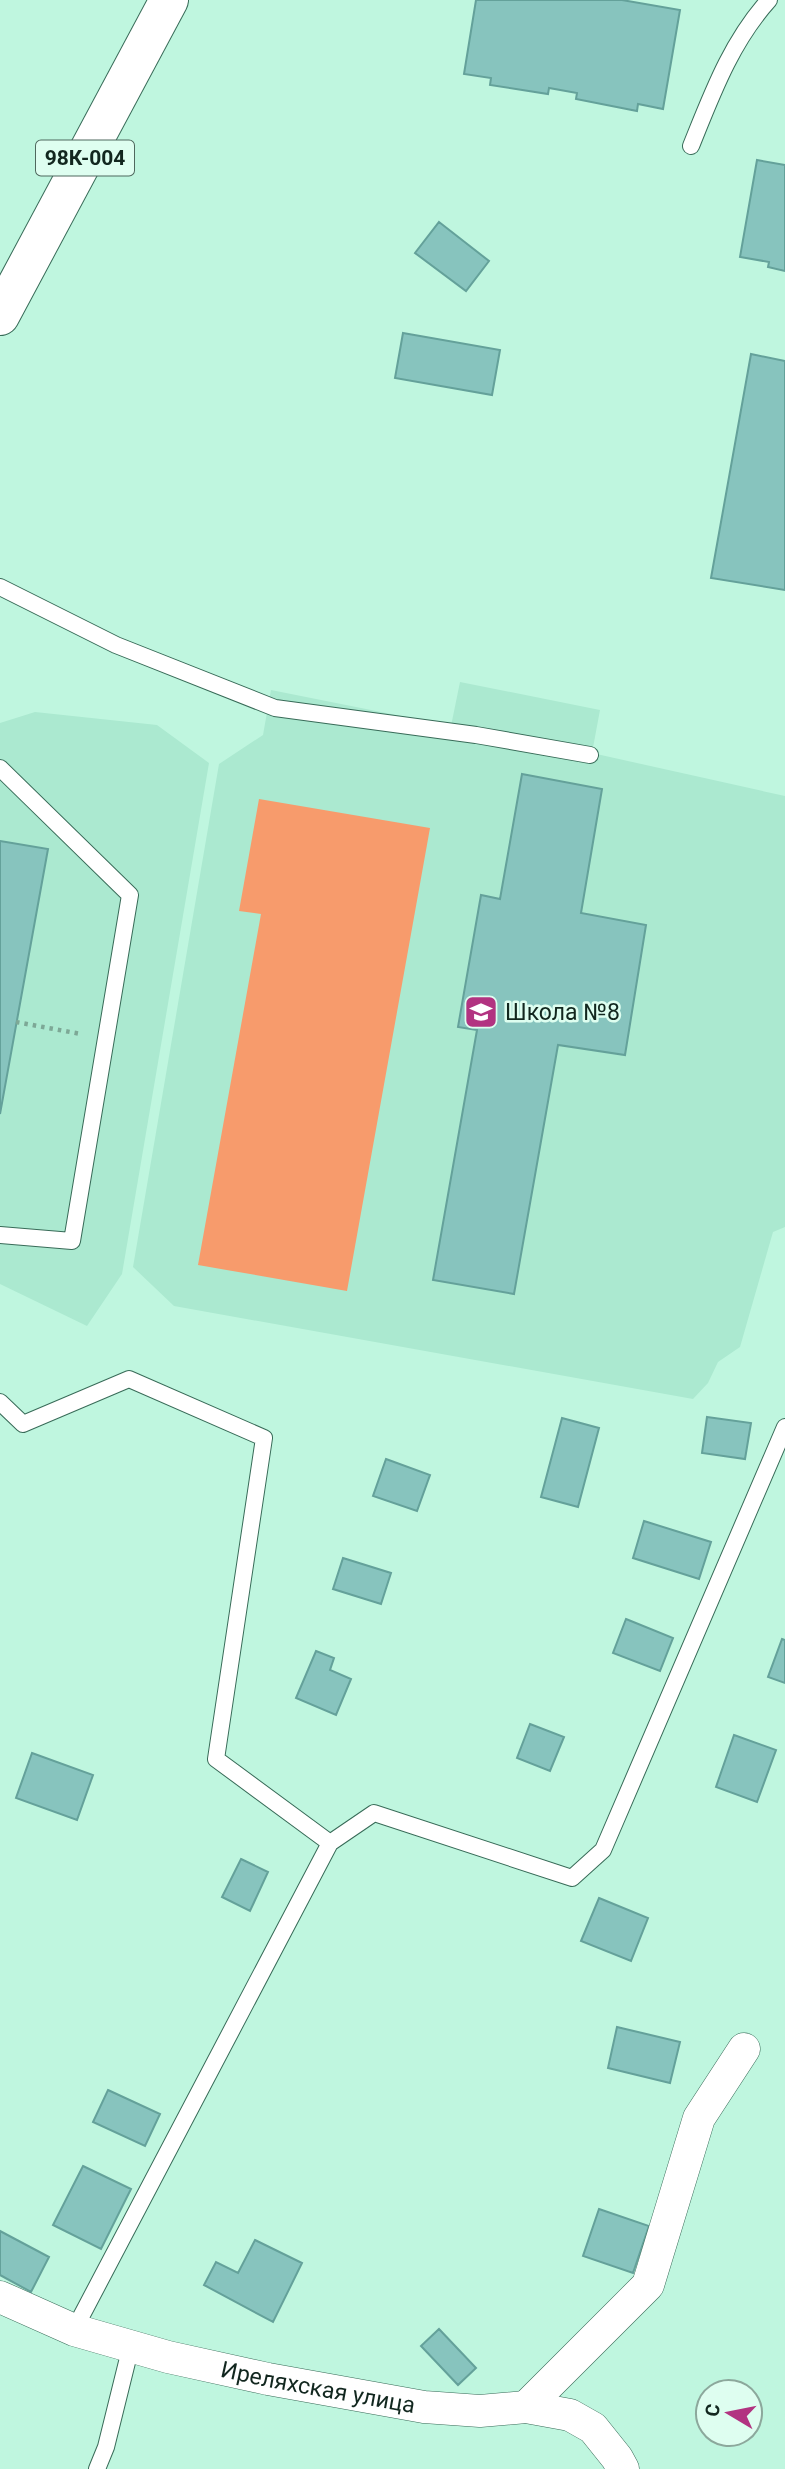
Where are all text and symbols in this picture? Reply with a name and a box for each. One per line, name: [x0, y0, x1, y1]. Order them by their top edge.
road number: 98К-004: [36, 140, 134, 176]
school or university icon: Школа №8: [462, 993, 500, 1031]
place label: Школа №8: [505, 999, 620, 1026]
street label: Иреляхская улица: [218, 2356, 417, 2419]
north arrow: [694, 2378, 764, 2448]
text: С: [700, 2402, 725, 2418]

